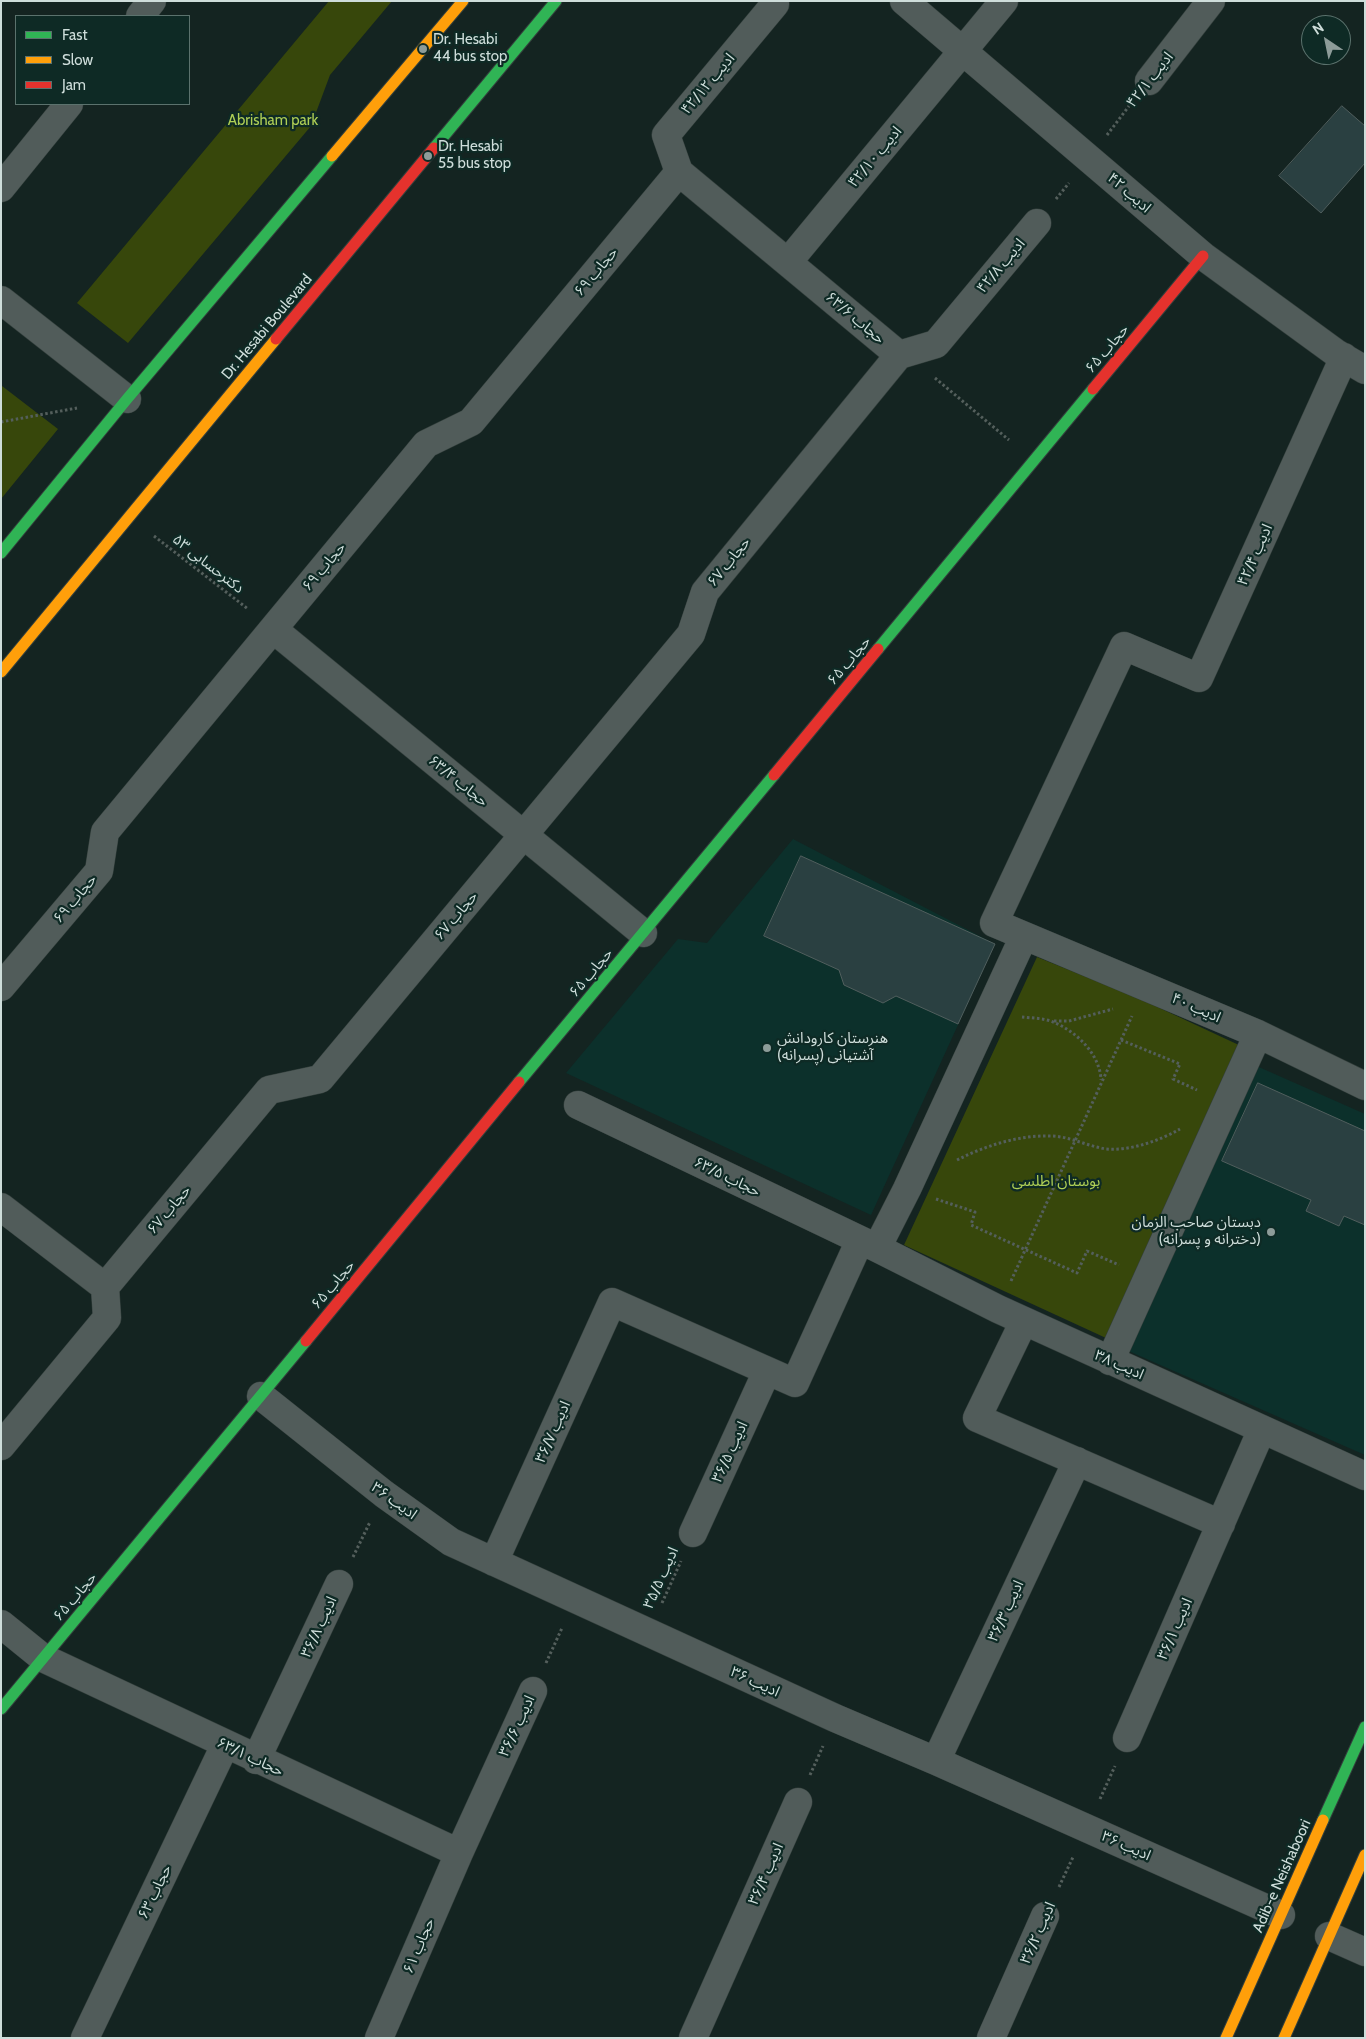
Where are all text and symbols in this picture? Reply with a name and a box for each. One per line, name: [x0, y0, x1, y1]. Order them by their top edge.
legend: [15, 15, 190, 105]
north arrow: [1301, 15, 1351, 65]
text: N: [1309, 18, 1327, 39]
text: Fast: [62, 26, 87, 44]
place label: Dr. Hesabi 44 bus stop: [433, 31, 507, 66]
marker: Dr. Hesabi 44 bus stop: [417, 43, 429, 55]
street label: ادیب ۴۲/۱: [1123, 49, 1177, 111]
street label: ادیب ۴۲/۱۲: [677, 50, 739, 118]
text: Slow: [62, 51, 93, 69]
text: Jam: [62, 76, 86, 94]
park label: Abrisham park: [228, 112, 318, 130]
street label: ادیب ۴۲/۱۰: [844, 123, 906, 191]
place label: Dr. Hesabi 55 bus stop: [438, 138, 511, 173]
marker: Dr. Hesabi 55 bus stop: [422, 150, 434, 162]
street label: ادیب ۴۲: [1103, 169, 1155, 217]
street label: ادیب ۴۲/۸: [973, 235, 1029, 297]
street label: حجاب ۶۹: [570, 244, 622, 300]
street label: Dr. Hesabi Boulevard: [218, 271, 316, 383]
street label: حجاب ۶۳/۶: [822, 288, 888, 348]
street label: حجاب ۶۵: [1081, 321, 1133, 377]
street label: ادیب ۴۲/۴: [1233, 521, 1277, 589]
street label: دکترحسابی ۵۳: [169, 530, 247, 598]
street label: حجاب ۶۷: [704, 534, 754, 590]
street label: حجاب ۶۹: [298, 539, 350, 595]
street label: حجاب ۶۵: [823, 633, 875, 689]
street label: حجاب ۶۳/۴: [425, 751, 491, 811]
street label: حجاب ۶۹: [49, 871, 101, 927]
street label: حجاب ۶۷: [430, 888, 482, 944]
street label: حجاب ۶۵: [565, 945, 617, 1001]
street label: ادیب ۴۰: [1169, 989, 1223, 1027]
place label: هنرستان کارودانش آشتیانی (پسرانه): [777, 1030, 888, 1065]
marker: هنرستان کارودانش آشتیانی (پسرانه): [761, 1042, 773, 1054]
street label: حجاب ۶۳/۵: [691, 1153, 763, 1201]
park label: بوستان اطلسی: [1012, 1173, 1100, 1191]
street label: حجاب ۶۷: [143, 1182, 195, 1238]
place label: دبستان صاحب الزمان (دخترانه و پسرانه): [1132, 1214, 1261, 1249]
marker: دبستان صاحب الزمان (دخترانه و پسرانه): [1265, 1226, 1277, 1238]
street label: حجاب ۶۵: [307, 1257, 359, 1313]
street label: ادیب ۳۸: [1092, 1346, 1146, 1384]
street label: ادیب ۳۶/۷: [531, 1398, 575, 1466]
street label: ادیب ۳۶/۵: [708, 1418, 752, 1486]
street label: ادیب ۳۶: [368, 1478, 420, 1524]
street label: ادیب ۳۵/۵: [639, 1544, 683, 1612]
street label: حجاب ۶۵: [49, 1569, 101, 1625]
street label: ادیب ۳۶/۳: [984, 1577, 1028, 1645]
street label: ادیب ۳۶/۸: [297, 1593, 341, 1661]
street label: ادیب ۳۶/۱: [1153, 1595, 1197, 1663]
street label: ادیب ۳۶: [728, 1663, 782, 1701]
street label: ادیب ۳۶/۶: [495, 1692, 539, 1760]
street label: حجاب ۶۳/۱: [214, 1734, 286, 1780]
street label: Adib-e Neishaboori: [1249, 1817, 1315, 1935]
street label: ادیب ۳۶: [1099, 1827, 1153, 1865]
street label: ادیب ۳۶/۴: [744, 1840, 788, 1908]
street label: حجاب ۶۳: [134, 1862, 176, 1922]
street label: ادیب ۳۶/۲: [1016, 1899, 1060, 1967]
street label: حجاب ۶۱: [399, 1916, 439, 1976]

